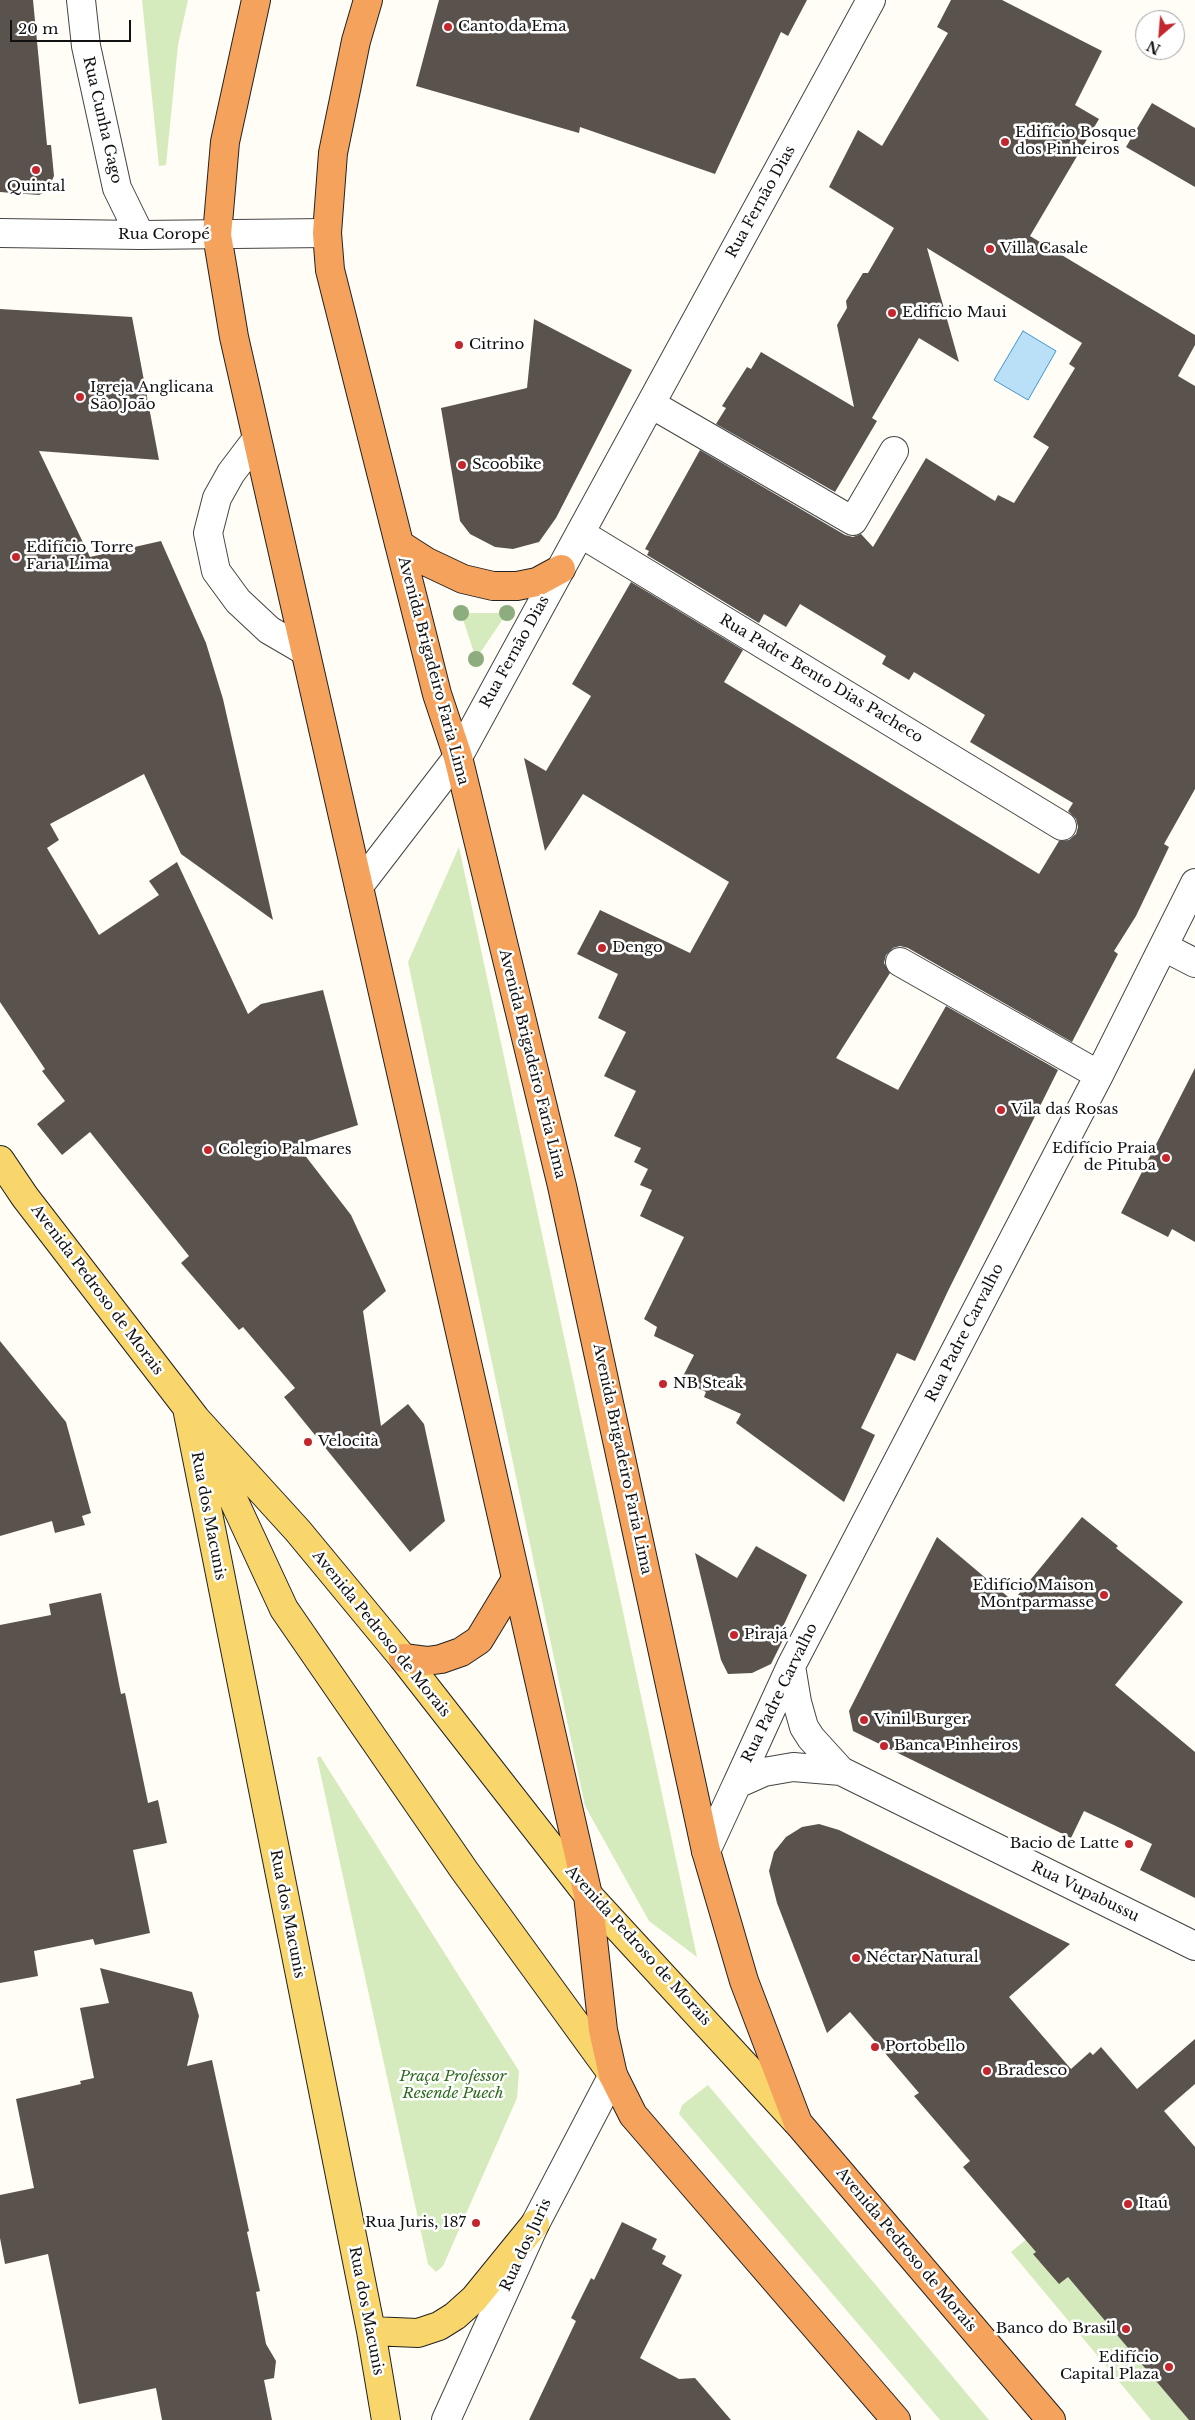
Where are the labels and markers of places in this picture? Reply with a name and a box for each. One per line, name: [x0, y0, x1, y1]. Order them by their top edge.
place label: Canto da Ema: [458, 18, 566, 36]
marker: Canto da Ema: [442, 21, 454, 33]
place label: Edifício Bosque dos Pinheiros: [1015, 124, 1136, 159]
marker: Edifício Bosque dos Pinheiros: [999, 136, 1011, 148]
marker: Quintal: [30, 164, 42, 176]
place label: Quintal: [7, 178, 65, 196]
place label: Villa Casale: [1000, 240, 1088, 258]
marker: Villa Casale: [984, 243, 996, 255]
place label: Edifício Maui: [902, 304, 1007, 322]
marker: Edifício Maui: [886, 307, 898, 319]
place label: Citrino: [469, 336, 524, 354]
marker: Citrino: [453, 339, 465, 351]
place label: Igreja Anglicana Sâo João: [90, 379, 214, 414]
marker: Igreja Anglicana Sâo João: [74, 391, 86, 403]
place label: Scoobike: [472, 456, 542, 474]
marker: Scoobike: [456, 459, 468, 471]
place label: Edifício Torre Faria Lima: [26, 539, 134, 574]
marker: Edifício Torre Faria Lima: [10, 551, 22, 563]
place label: Dengo: [612, 939, 663, 957]
marker: Dengo: [596, 942, 608, 954]
place label: Vila das Rosas: [1011, 1101, 1118, 1119]
marker: Vila das Rosas: [995, 1104, 1007, 1116]
place label: Edifício Praia de Pituba: [1052, 1140, 1156, 1175]
place label: Colegio Palmares: [218, 1141, 352, 1159]
marker: Colegio Palmares: [202, 1144, 214, 1156]
marker: Edifício Praia de Pituba: [1160, 1152, 1172, 1164]
place label: NB Steak: [673, 1375, 744, 1393]
marker: NB Steak: [657, 1378, 669, 1390]
place label: Velocità: [318, 1433, 379, 1451]
marker: Velocità: [302, 1436, 314, 1448]
place label: Edifício Maison Montparmasse: [973, 1577, 1094, 1612]
marker: Edifício Maison Montparmasse: [1098, 1589, 1110, 1601]
place label: Pirajá: [744, 1626, 788, 1644]
marker: Pirajá: [728, 1629, 740, 1641]
place label: Vinil Burger: [874, 1711, 969, 1729]
marker: Vinil Burger: [858, 1714, 870, 1726]
place label: Banca Pinheiros: [894, 1737, 1018, 1755]
marker: Banca Pinheiros: [878, 1740, 890, 1752]
place label: Bacio de Latte: [1010, 1835, 1119, 1853]
marker: Bacio de Latte: [1123, 1838, 1135, 1850]
place label: Néctar Natural: [866, 1949, 979, 1967]
marker: Néctar Natural: [850, 1952, 862, 1964]
place label: Portobello: [885, 2038, 965, 2056]
marker: Portobello: [869, 2041, 881, 2053]
place label: Bradesco: [997, 2062, 1067, 2080]
marker: Bradesco: [981, 2065, 993, 2077]
place label: Itaú: [1138, 2195, 1168, 2213]
marker: Itaú: [1122, 2198, 1134, 2210]
place label: Rua Juris, 187: [365, 2214, 466, 2232]
marker: Rua Juris, 187: [470, 2217, 482, 2229]
place label: Banco do Brasil: [996, 2320, 1116, 2338]
marker: Banco do Brasil: [1120, 2323, 1132, 2335]
place label: Edifício Capital Plaza: [1060, 2349, 1159, 2384]
marker: Edifício Capital Plaza: [1163, 2361, 1175, 2373]

